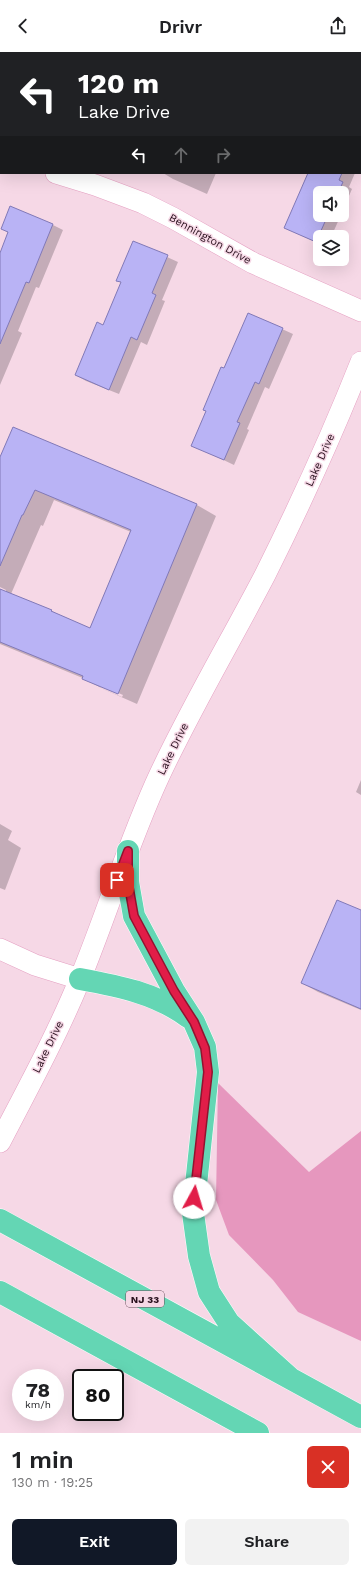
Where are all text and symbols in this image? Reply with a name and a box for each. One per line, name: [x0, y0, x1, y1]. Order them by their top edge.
icon: back: [12, 15, 34, 37]
icon: share: [327, 15, 349, 37]
text: Drivr: [159, 16, 202, 37]
text: 120 m: [78, 67, 159, 100]
icon: left: [12, 68, 64, 120]
text: Lake Drive: [78, 101, 170, 122]
icon: left: [128, 144, 150, 166]
icon: ahead: [170, 144, 192, 166]
icon: right: [212, 144, 234, 166]
map controls: [313, 186, 349, 266]
button: sound: [313, 186, 349, 222]
street label: Bennington Drive: [167, 211, 253, 267]
button: layers: [313, 230, 349, 266]
street label: Lake Drive: [303, 432, 337, 488]
street label: Lake Drive: [155, 721, 191, 777]
pin: [100, 863, 134, 897]
icon: arrive: [106, 869, 128, 891]
street label: Lake Drive: [30, 1019, 66, 1075]
position arrow: [173, 1177, 215, 1219]
road number: NJ 33: [126, 1291, 164, 1307]
speed limit sign: 80: [72, 1369, 124, 1421]
text: 78: [26, 1378, 50, 1402]
text: km/h: [25, 1399, 51, 1410]
text: 1 min: [12, 1446, 74, 1474]
button: close: [307, 1446, 349, 1488]
text: 130 m · 19:25: [12, 1475, 93, 1490]
button: Exit: [12, 1519, 177, 1565]
button: Share: [185, 1519, 349, 1565]

